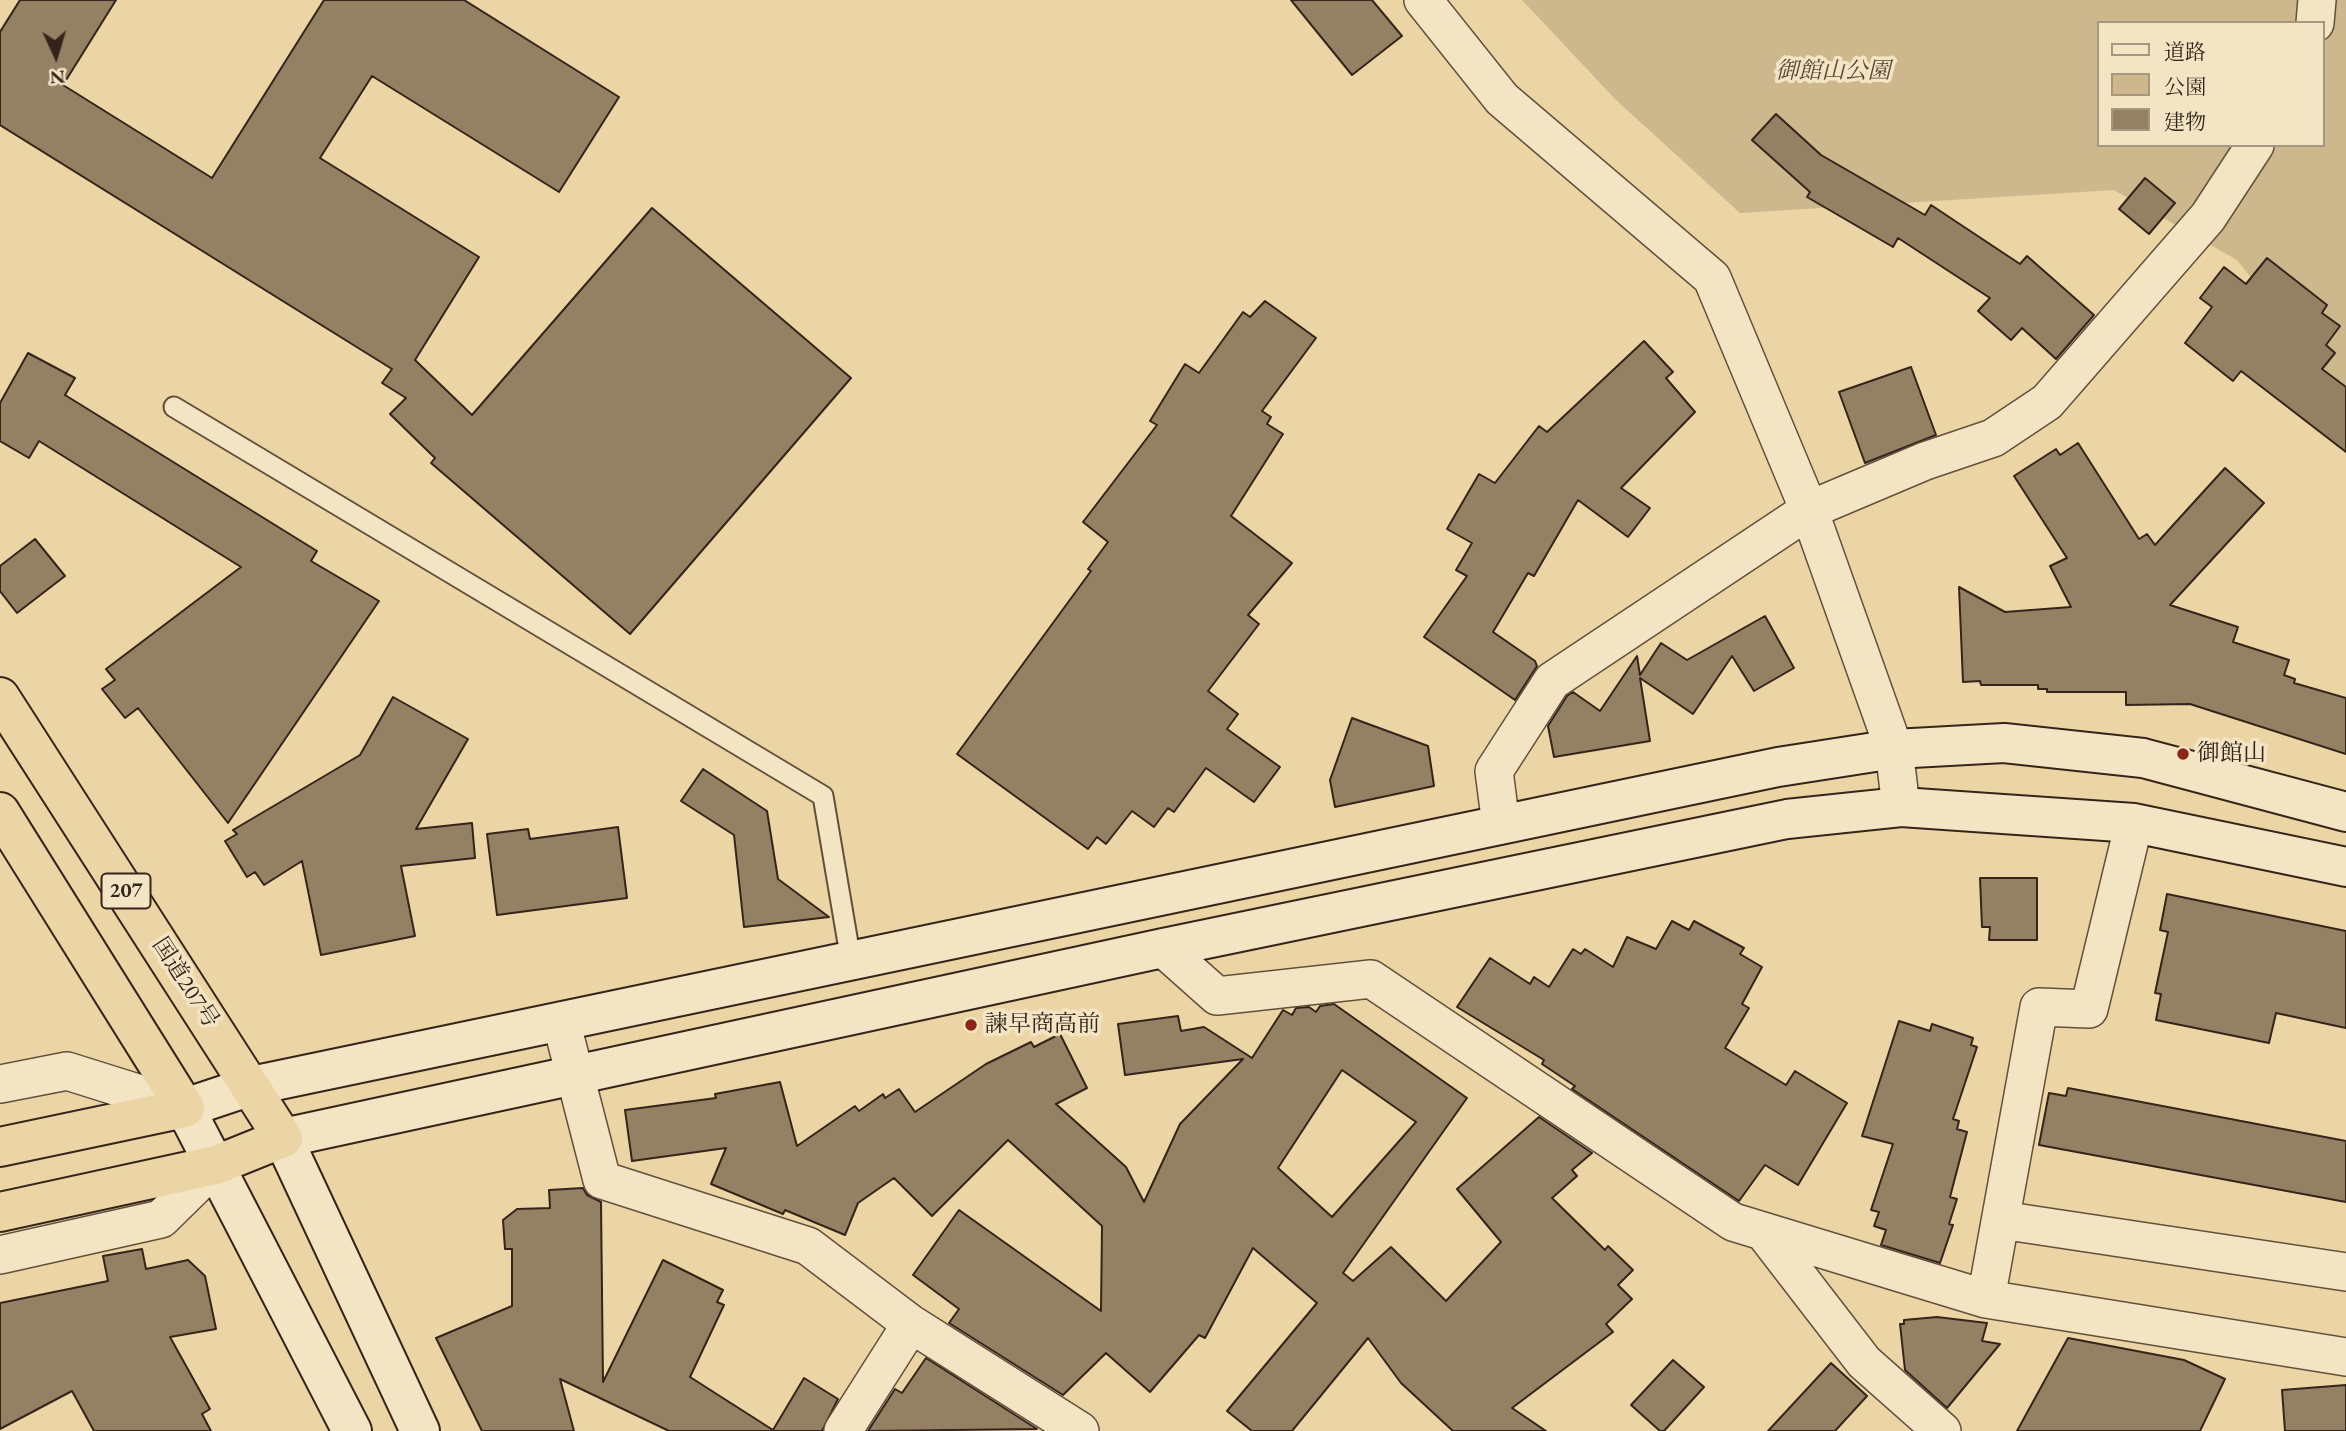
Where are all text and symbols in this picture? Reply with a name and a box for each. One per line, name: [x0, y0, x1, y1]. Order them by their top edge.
north arrow: [21, 21, 91, 91]
legend: [2098, 21, 2325, 147]
text: 道路: [2164, 38, 2206, 65]
park label: 御館山公園: [1776, 58, 1890, 86]
text: N: [49, 64, 66, 90]
text: 公園: [2164, 73, 2206, 100]
text: 建物: [2164, 108, 2206, 135]
place label: 御館山: [2197, 740, 2266, 768]
marker: 御館山: [2175, 746, 2191, 762]
road number: 207: [102, 874, 150, 908]
street label: 国道207号: [146, 933, 224, 1033]
place label: 諫早商高前: [985, 1011, 1100, 1039]
marker: 諫早商高前: [963, 1017, 979, 1033]

